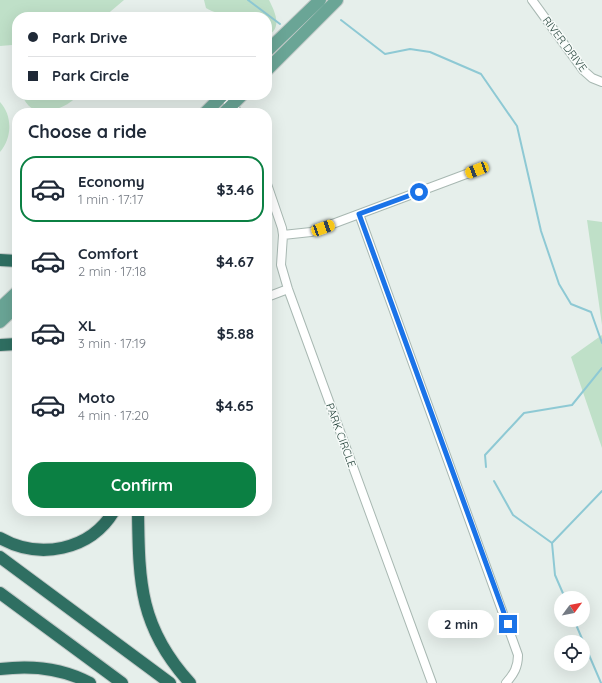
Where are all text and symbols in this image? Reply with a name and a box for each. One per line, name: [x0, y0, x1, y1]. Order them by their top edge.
street label: RIVER DRIVE: [540, 14, 590, 74]
text: Park Drive: [52, 28, 128, 47]
text: Park Circle: [52, 66, 129, 85]
text: Choose a ride: [28, 120, 147, 143]
car: [464, 160, 490, 180]
icon: car: [30, 171, 66, 207]
text: Economy: [78, 172, 145, 191]
text: $3.46: [217, 180, 254, 199]
route start: [410, 183, 428, 201]
text: 1 min · 17:17: [78, 191, 144, 207]
car: [310, 218, 336, 238]
icon: car: [30, 243, 66, 279]
text: Comfort: [78, 244, 139, 263]
text: $4.67: [216, 252, 254, 271]
text: 2 min · 17:18: [78, 263, 146, 279]
icon: car: [30, 315, 66, 351]
text: XL: [78, 316, 96, 335]
text: $5.88: [217, 324, 254, 343]
text: 3 min · 17:19: [78, 335, 146, 351]
icon: car: [30, 387, 66, 423]
text: Moto: [78, 388, 115, 407]
text: $4.65: [216, 396, 254, 415]
street label: PARK CIRCLE: [323, 401, 359, 469]
text: 4 min · 17:20: [78, 407, 149, 423]
button: Confirm: [28, 462, 256, 508]
north arrow: [554, 591, 590, 627]
map controls: [554, 591, 590, 671]
callout: 2 min: [428, 610, 494, 638]
route end: [499, 615, 517, 633]
text: 2 min: [444, 616, 478, 632]
button: locate: [554, 635, 590, 671]

